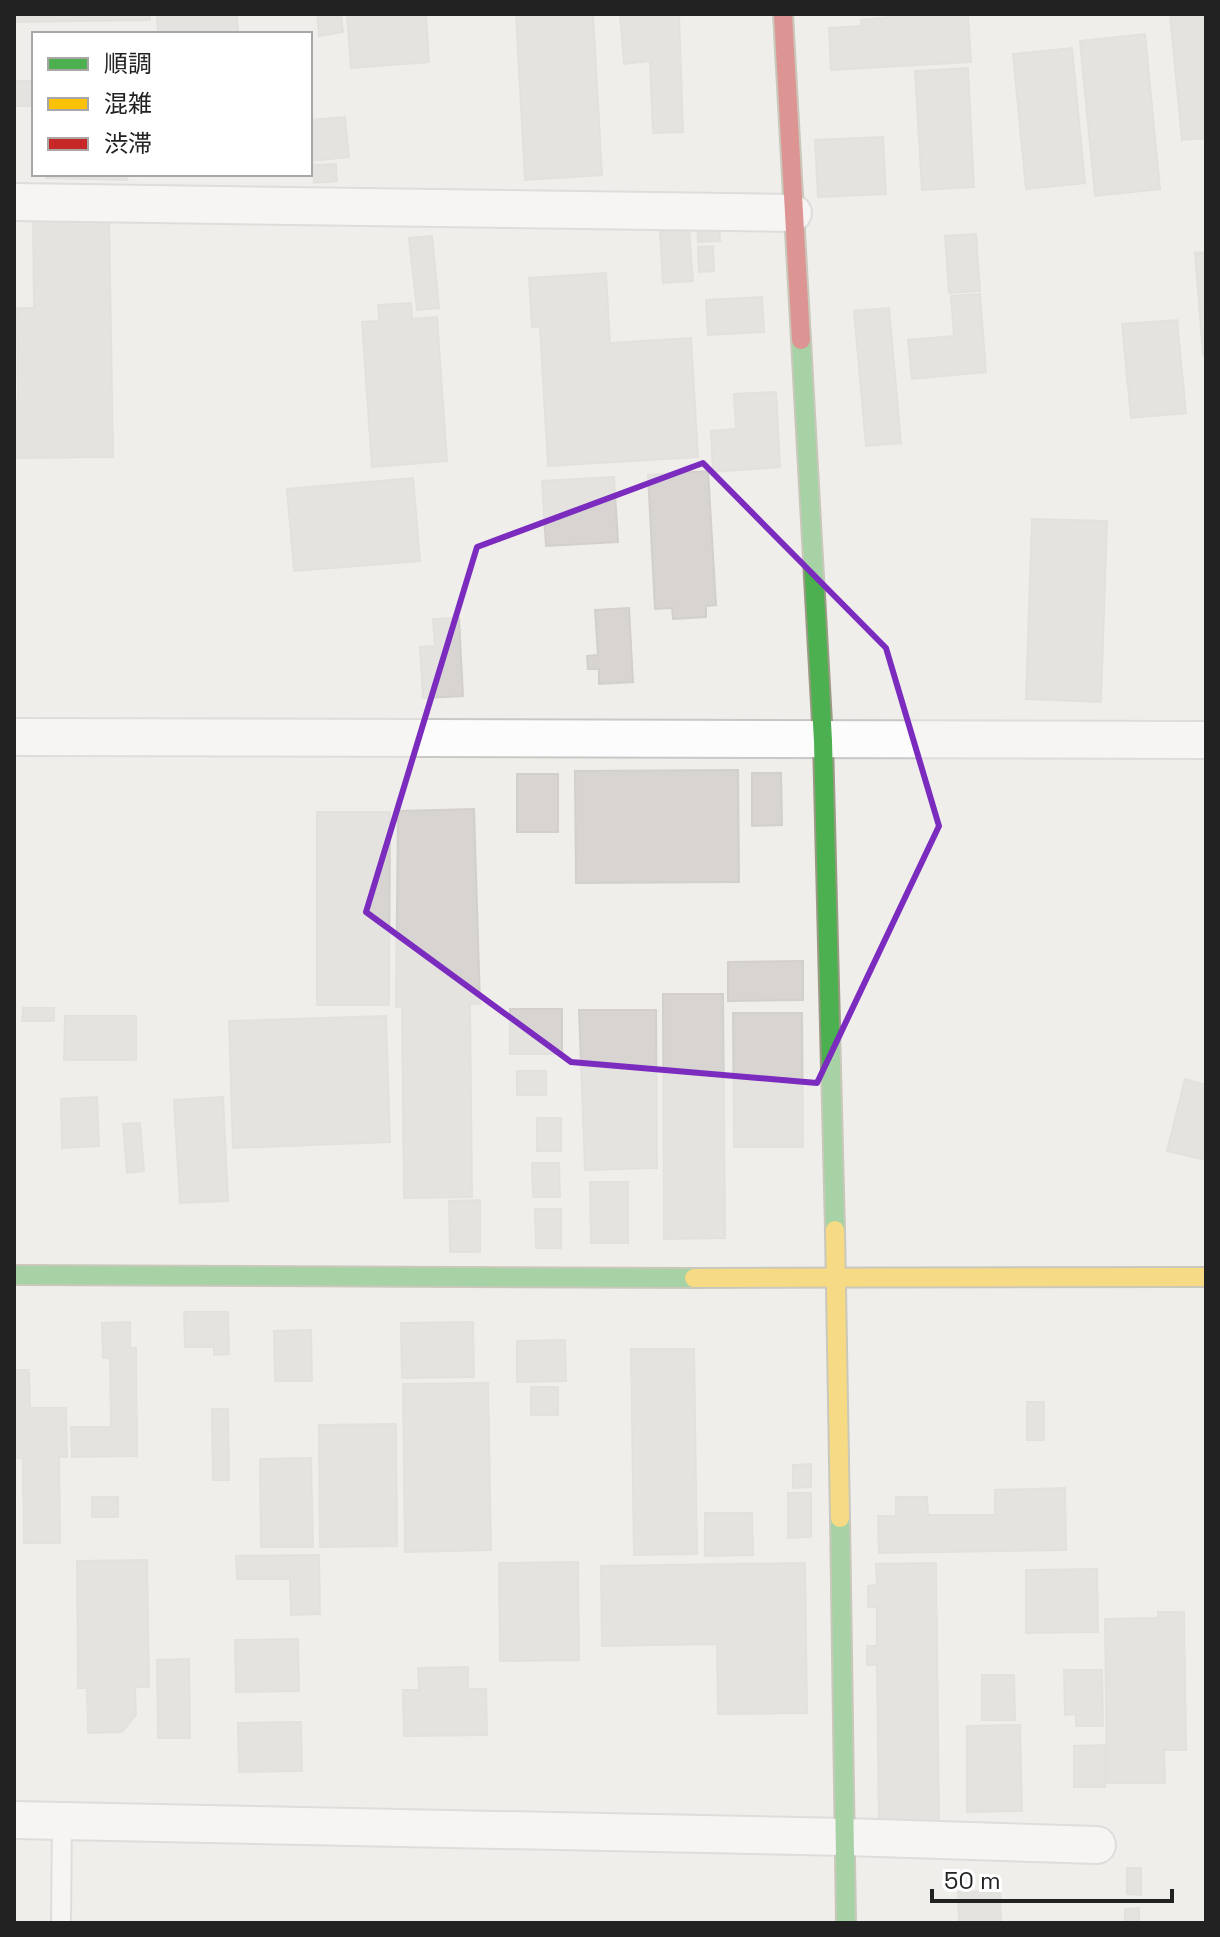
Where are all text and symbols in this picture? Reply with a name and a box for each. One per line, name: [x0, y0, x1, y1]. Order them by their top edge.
legend: [32, 32, 312, 176]
text: 順調: [104, 48, 152, 79]
text: 混雑: [104, 88, 152, 119]
text: 渋滞: [104, 128, 152, 159]
scale bar: [932, 1853, 1172, 1903]
text: 50 m: [944, 1865, 1001, 1896]

